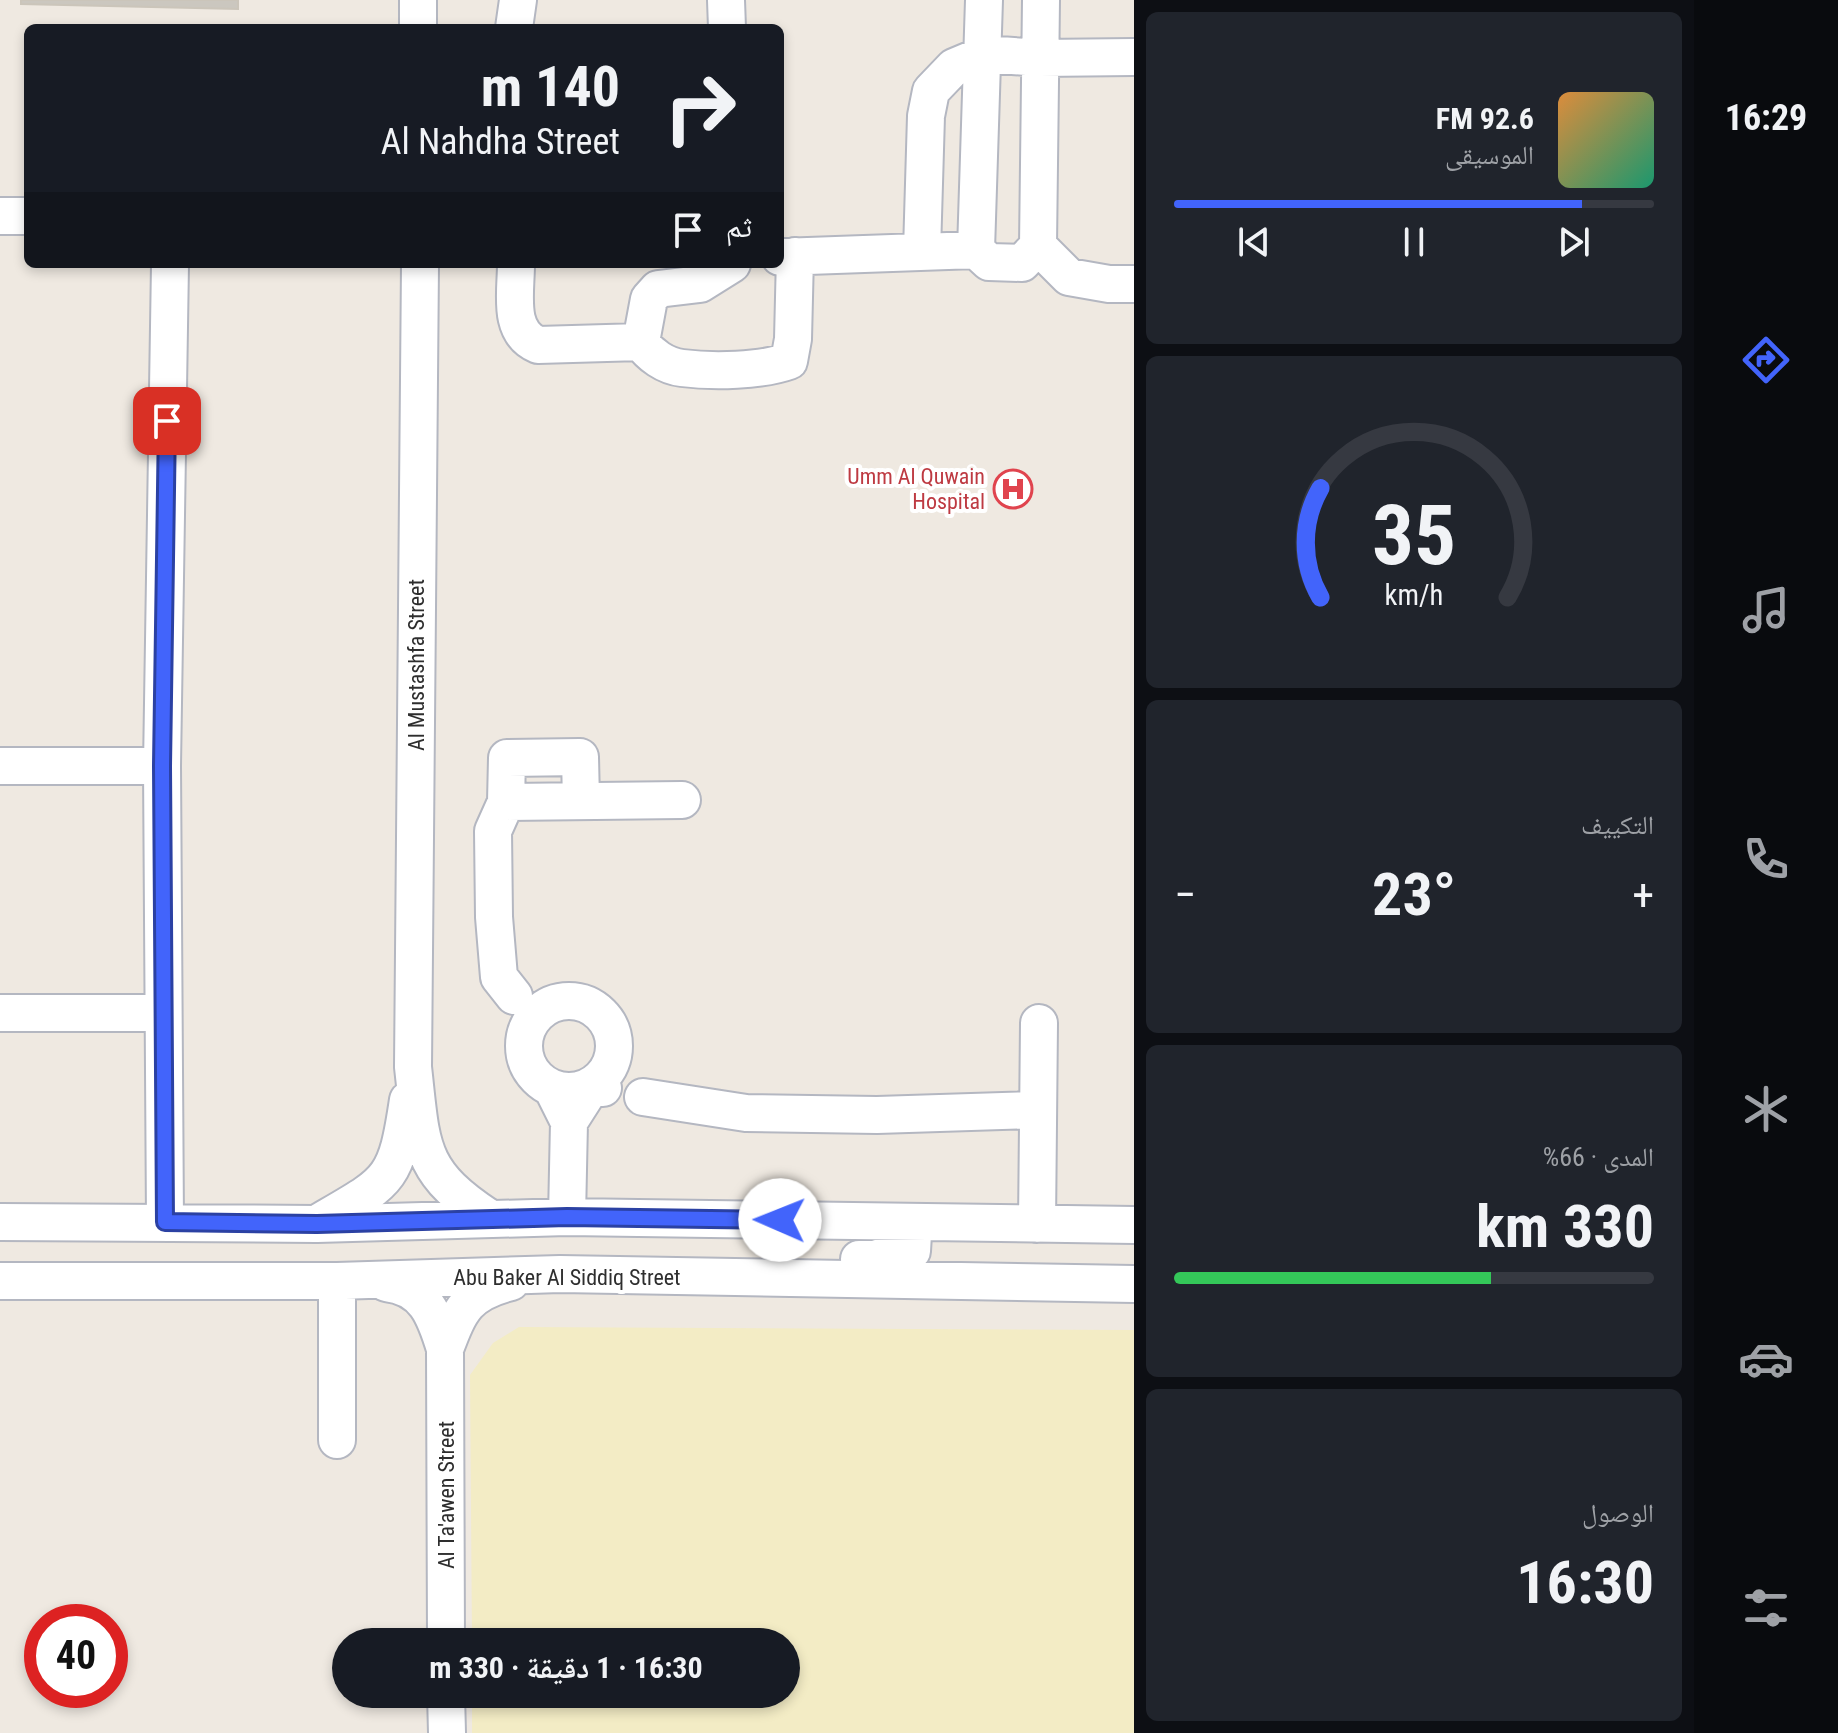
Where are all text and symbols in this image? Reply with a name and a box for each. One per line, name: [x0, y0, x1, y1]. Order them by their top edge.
text: 140 m: [481, 54, 620, 120]
icon: right: [648, 56, 752, 160]
text: 16:29: [1725, 97, 1807, 139]
text: 92.6 FM: [1436, 101, 1534, 136]
text: Al Nahdha Street: [381, 121, 620, 163]
text: الموسيقى: [1445, 140, 1534, 170]
icon: arrive: [666, 208, 710, 252]
text: ثم: [726, 209, 752, 244]
icon: previous: [1232, 220, 1276, 264]
icon: pause: [1392, 220, 1436, 264]
icon: next: [1552, 220, 1596, 264]
icon: directions: [1738, 332, 1794, 388]
pin: [133, 387, 201, 455]
icon: arrive: [145, 399, 189, 443]
place label: Umm Al Quwain Hospital: [847, 464, 985, 514]
hospital icon: Umm Al Quwain Hospital: [992, 468, 1034, 510]
text: 35: [1372, 487, 1456, 584]
text: km/h: [1385, 578, 1443, 612]
street label: Al Mustashfa Street: [404, 579, 429, 751]
icon: music: [1738, 582, 1794, 638]
text: التكييف: [1581, 810, 1654, 840]
icon: phone: [1738, 831, 1794, 887]
text: 23°: [1372, 859, 1456, 930]
text: −: [1174, 869, 1196, 921]
text: +: [1632, 869, 1654, 921]
icon: climate: [1738, 1081, 1794, 1137]
text: المدى · 66%: [1543, 1142, 1654, 1172]
position arrow: [738, 1178, 822, 1262]
text: 330 km: [1476, 1191, 1654, 1262]
street label: Abu Baker Al Siddiq Street: [453, 1265, 681, 1290]
icon: car: [1738, 1331, 1794, 1387]
street label: Al Ta'awen Street: [434, 1421, 459, 1569]
text: الوصول: [1582, 1498, 1654, 1528]
text: 16:30: [1516, 1547, 1654, 1618]
icon: filters: [1738, 1580, 1794, 1636]
speed limit sign: 40: [24, 1604, 128, 1708]
text: 16:30 · 1 دقيقة · 330 m: [429, 1650, 703, 1685]

